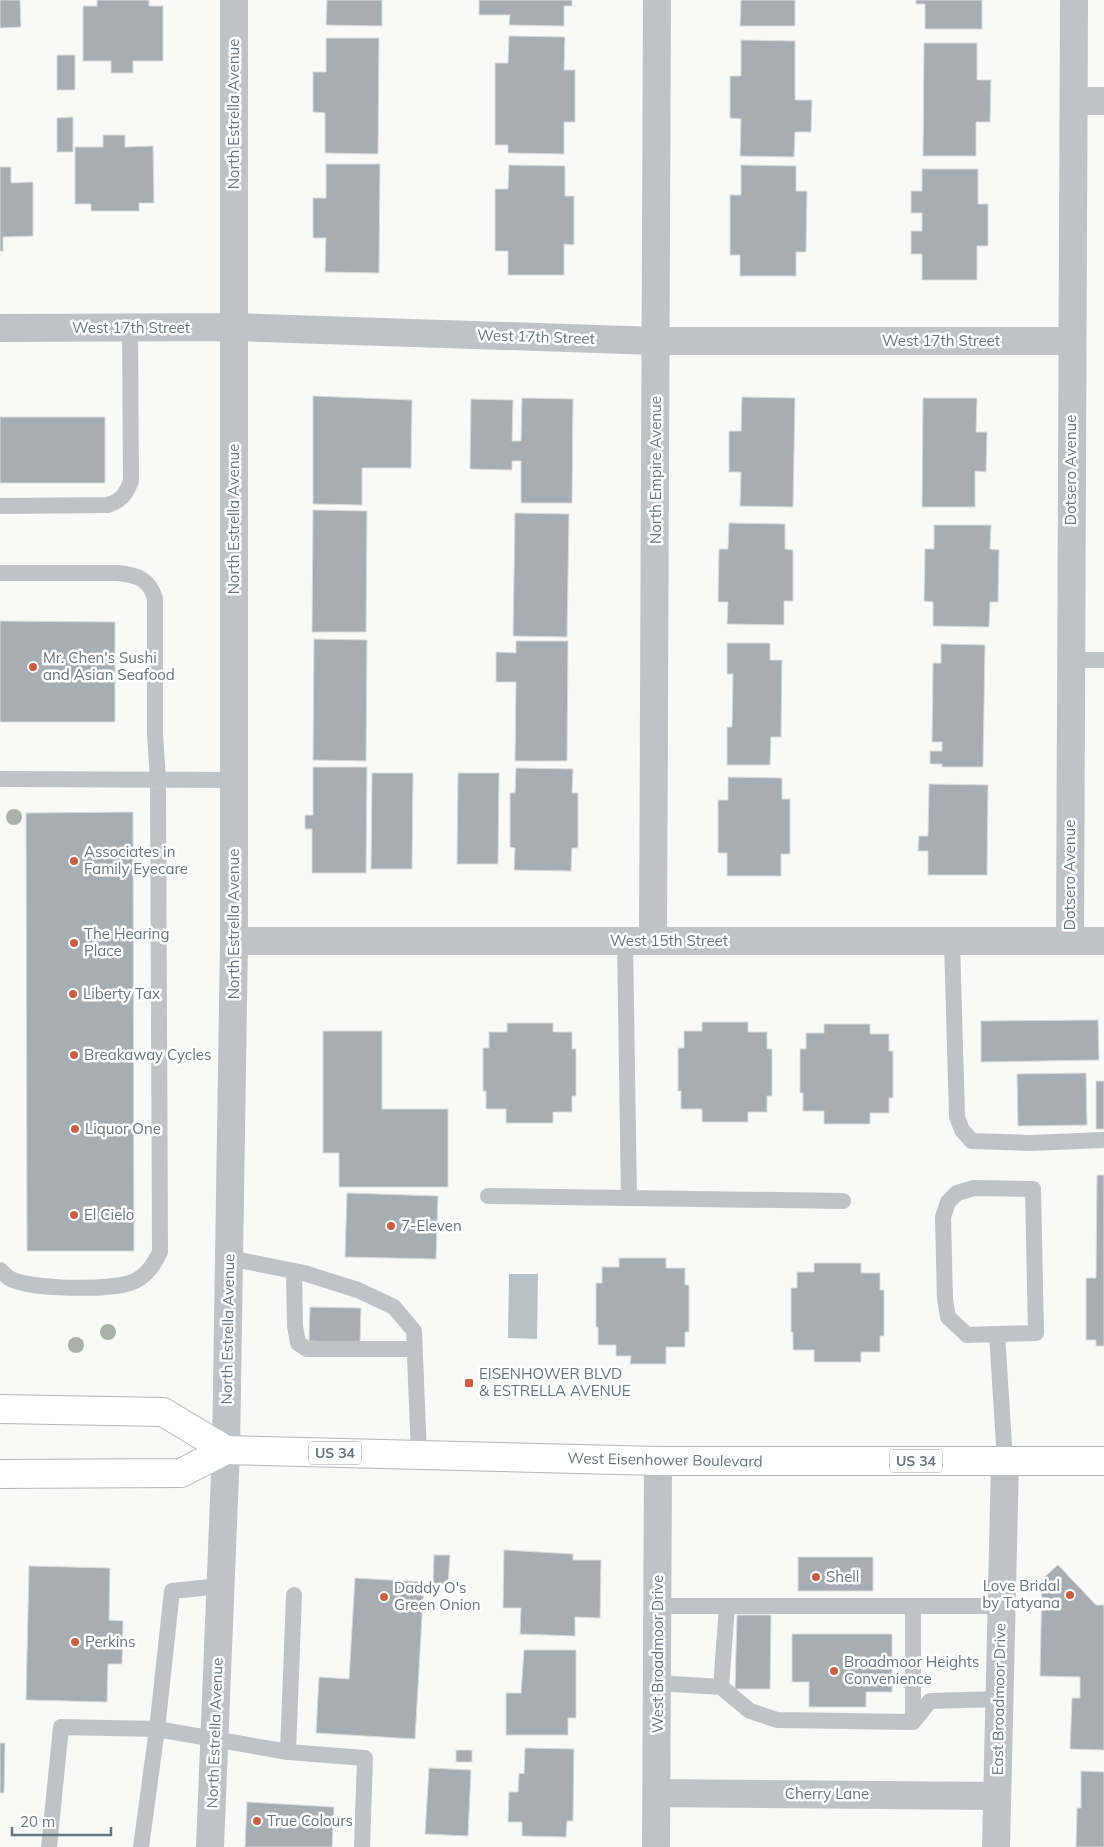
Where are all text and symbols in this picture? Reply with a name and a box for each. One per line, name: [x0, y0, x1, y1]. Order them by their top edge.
street label: North Estrella Avenue: [224, 39, 243, 189]
street label: West 17th Street: [72, 318, 190, 337]
street label: West 17th Street: [477, 325, 595, 348]
street label: West 17th Street: [882, 331, 1000, 350]
street label: North Empire Avenue: [646, 396, 665, 544]
street label: Dotsero Avenue: [1061, 415, 1080, 525]
street label: North Estrella Avenue: [224, 444, 243, 594]
place label: Mr. Chen's Sushi and Asian Seafood: [43, 648, 175, 684]
marker: Mr. Chen's Sushi and Asian Seafood: [27, 661, 39, 673]
street label: Dotsero Avenue: [1060, 820, 1079, 930]
place label: Associates in Family Eyecare: [84, 842, 188, 878]
street label: North Estrella Avenue: [224, 849, 243, 999]
marker: Associates in Family Eyecare: [68, 855, 80, 867]
place label: The Hearing Place: [84, 924, 169, 960]
street label: West 15th Street: [610, 931, 728, 950]
marker: The Hearing Place: [68, 937, 80, 949]
place label: Liberty Tax: [83, 984, 160, 1003]
marker: Liberty Tax: [67, 988, 79, 1000]
place label: Breakaway Cycles: [84, 1045, 211, 1064]
marker: Breakaway Cycles: [68, 1049, 80, 1061]
place label: Liquor One: [85, 1119, 161, 1138]
marker: Liquor One: [69, 1123, 81, 1135]
place label: El Cielo: [84, 1205, 134, 1224]
marker: El Cielo: [68, 1209, 80, 1221]
place label: 7-Eleven: [401, 1216, 462, 1235]
marker: 7-Eleven: [385, 1220, 397, 1232]
street label: North Estrella Avenue: [217, 1253, 238, 1404]
place label: EISENHOWER BLVD & ESTRELLA AVENUE: [479, 1364, 631, 1400]
marker: EISENHOWER BLVD & ESTRELLA AVENUE: [463, 1377, 475, 1389]
road number: US 34: [309, 1442, 361, 1465]
street label: West Eisenhower Boulevard: [567, 1448, 763, 1471]
road number: US 34: [890, 1450, 942, 1472]
place label: Shell: [826, 1567, 859, 1586]
marker: Shell: [810, 1571, 822, 1583]
street label: West Broadmoor Drive: [648, 1575, 667, 1733]
place label: Love Bridal by Tatyana: [982, 1576, 1060, 1612]
place label: Daddy O's Green Onion: [394, 1578, 481, 1614]
marker: Love Bridal by Tatyana: [1064, 1589, 1076, 1601]
marker: Daddy O's Green Onion: [378, 1591, 390, 1603]
street label: East Broadmoor Drive: [988, 1623, 1009, 1775]
place label: Perkins: [85, 1632, 136, 1651]
marker: Perkins: [69, 1636, 81, 1648]
place label: Broadmoor Heights Convenience: [844, 1652, 980, 1688]
street label: North Estrella Avenue: [202, 1657, 227, 1809]
marker: Broadmoor Heights Convenience: [828, 1665, 840, 1677]
street label: Cherry Lane: [785, 1784, 869, 1803]
scale bar: [12, 1804, 111, 1836]
place label: True Colours: [267, 1811, 353, 1830]
text: 20 m: [20, 1812, 55, 1831]
marker: True Colours: [251, 1815, 263, 1827]

